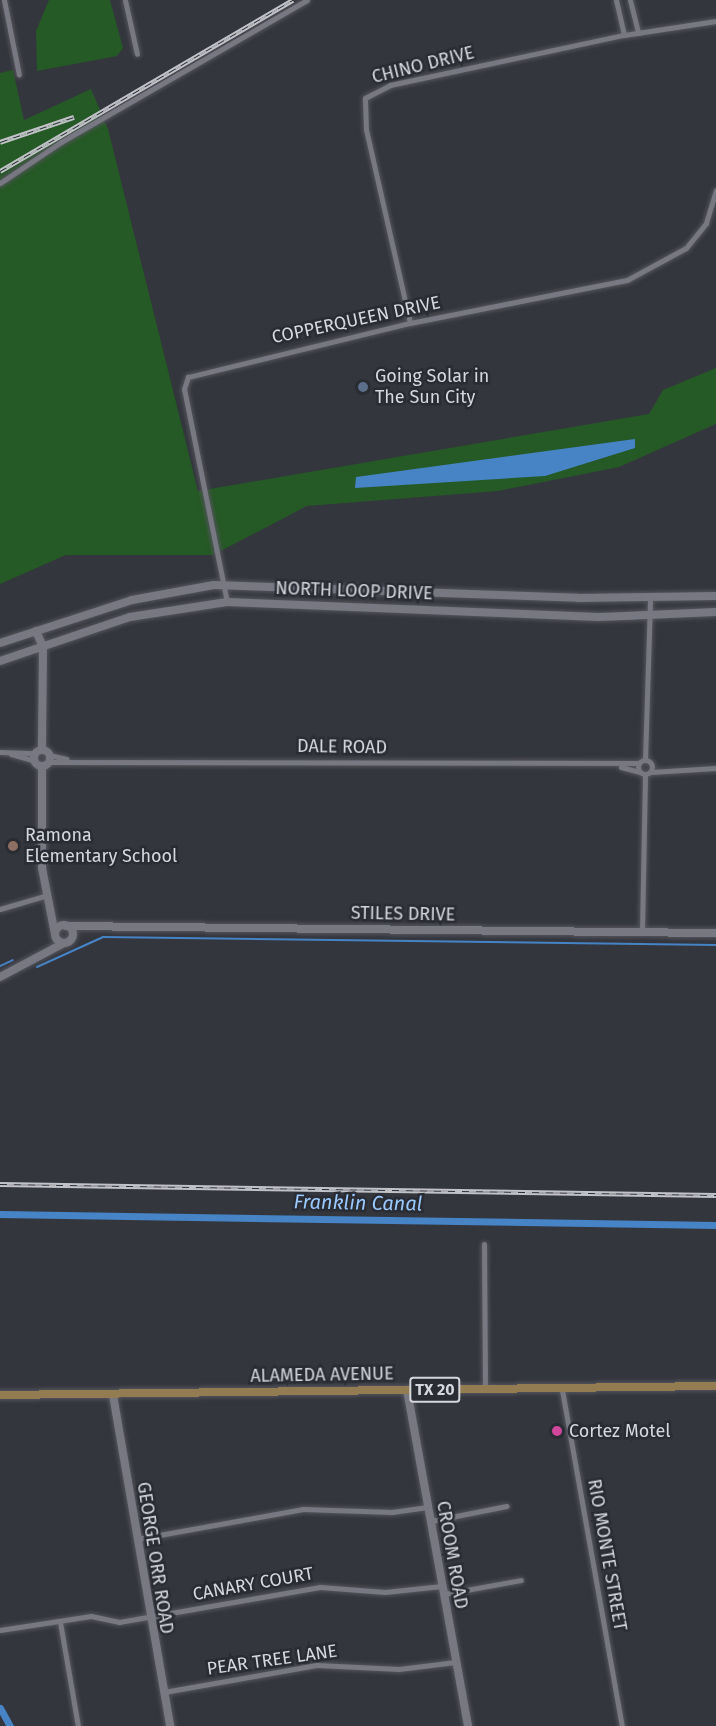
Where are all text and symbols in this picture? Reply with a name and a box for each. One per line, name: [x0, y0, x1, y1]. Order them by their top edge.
street label: CHINO DRIVE: [370, 42, 476, 88]
street label: COPPERQUEEN DRIVE: [270, 292, 442, 348]
place label: Going Solar in The Sun City: [375, 366, 489, 409]
marker: Going Solar in The Sun City: [356, 380, 370, 394]
street label: NORTH LOOP DRIVE: [275, 577, 433, 605]
street label: DALE ROAD: [297, 735, 387, 759]
place label: Ramona Elementary School: [25, 825, 177, 868]
marker: Ramona Elementary School: [6, 839, 20, 853]
street label: STILES DRIVE: [351, 902, 455, 926]
water label: Franklin Canal: [293, 1190, 423, 1216]
street label: ALAMEDA AVENUE: [250, 1363, 394, 1387]
road number: TX 20: [408, 1377, 462, 1403]
place label: Cortez Motel: [569, 1420, 671, 1442]
marker: Cortez Motel: [550, 1424, 564, 1438]
street label: RIO MONTE STREET: [583, 1477, 631, 1633]
street label: GEORGE ORR ROAD: [132, 1480, 178, 1636]
street label: CROOM ROAD: [432, 1499, 472, 1611]
street label: CANARY COURT: [191, 1563, 315, 1605]
street label: PEAR TREE LANE: [205, 1640, 339, 1680]

